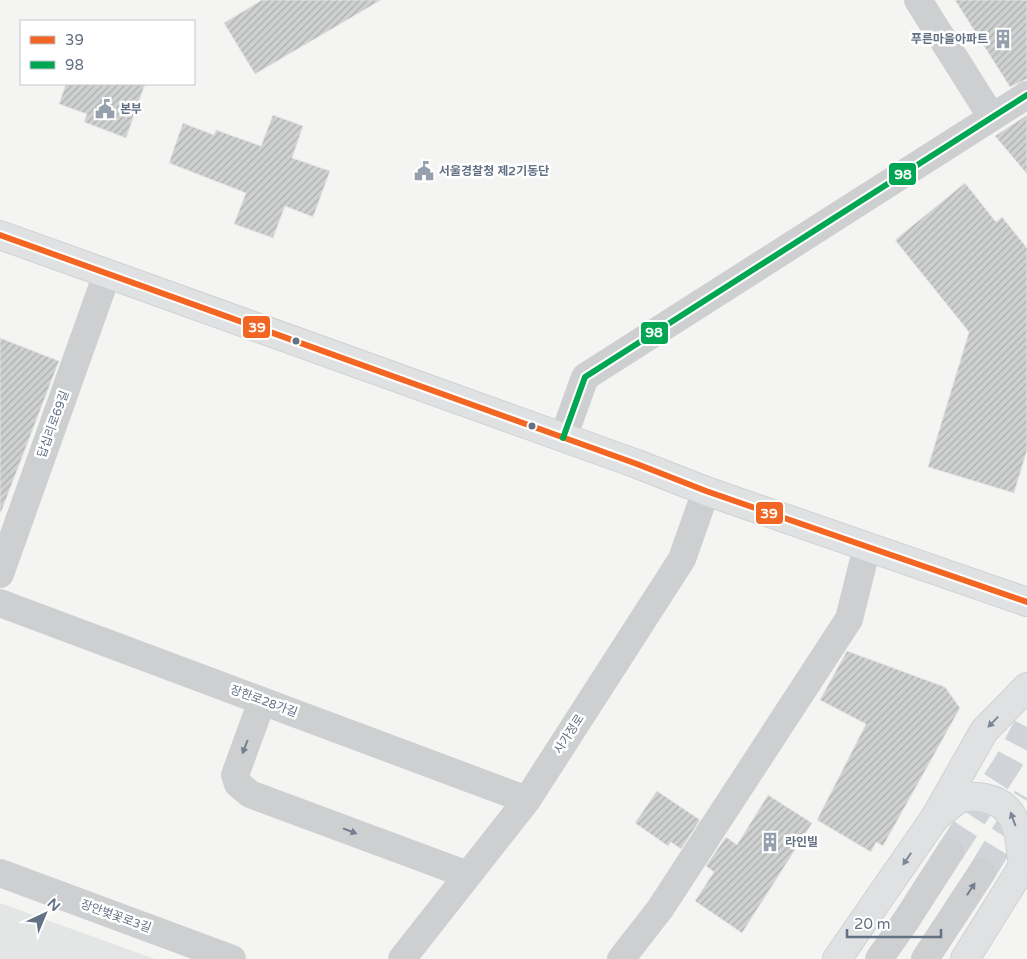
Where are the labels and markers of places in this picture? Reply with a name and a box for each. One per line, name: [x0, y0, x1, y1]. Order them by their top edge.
building icon: 푸른마을아파트: [992, 28, 1014, 50]
place label: 푸른마을아파트: [911, 32, 988, 46]
public building icon: 본부: [94, 98, 116, 120]
place label: 본부: [120, 102, 142, 116]
public building icon: 서울경찰청 제2기동단: [413, 160, 435, 182]
place label: 서울경찰청 제2기동단: [439, 164, 549, 178]
unlabelled marker: [291, 336, 301, 346]
unlabelled marker: [527, 421, 537, 431]
building icon: 라인빌: [759, 831, 781, 853]
place label: 라인빌: [785, 835, 818, 849]

